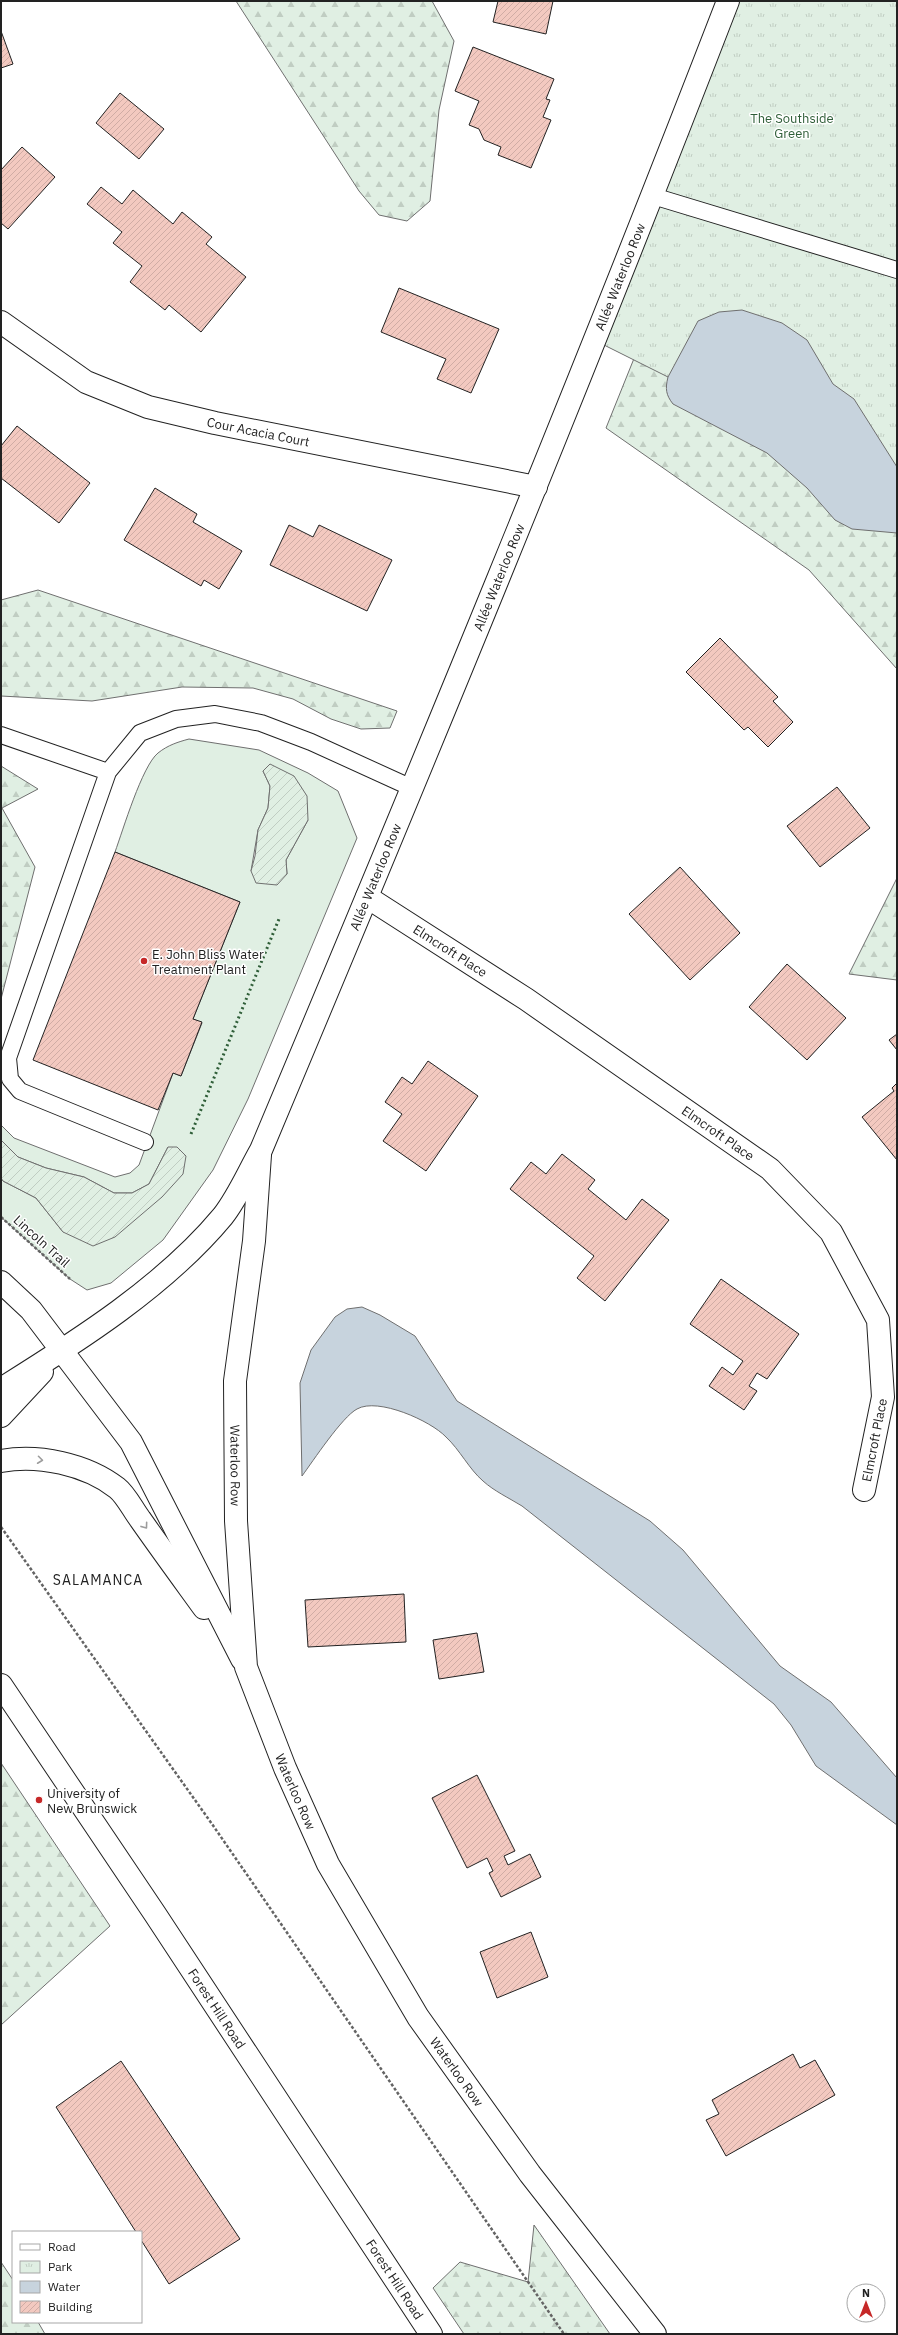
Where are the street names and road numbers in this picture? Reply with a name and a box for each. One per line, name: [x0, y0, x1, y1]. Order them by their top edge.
street label: Allée Waterloo Row: [591, 221, 649, 333]
street label: Cour Acacia Court: [205, 413, 311, 451]
street label: Allée Waterloo Row: [470, 521, 529, 633]
street label: Allée Waterloo Row: [346, 821, 405, 933]
street label: Elmcroft Place: [410, 921, 490, 981]
street label: Elmcroft Place: [678, 1102, 757, 1164]
street label: Lincoln Trail: [10, 1212, 74, 1271]
street label: Elmcroft Place: [858, 1397, 891, 1483]
street label: Waterloo Row: [226, 1425, 244, 1506]
street label: Waterloo Row: [271, 1751, 320, 1832]
street label: Forest Hill Road: [184, 1965, 249, 2052]
street label: Waterloo Row: [426, 2034, 487, 2110]
street label: Forest Hill Road: [362, 2236, 427, 2323]

